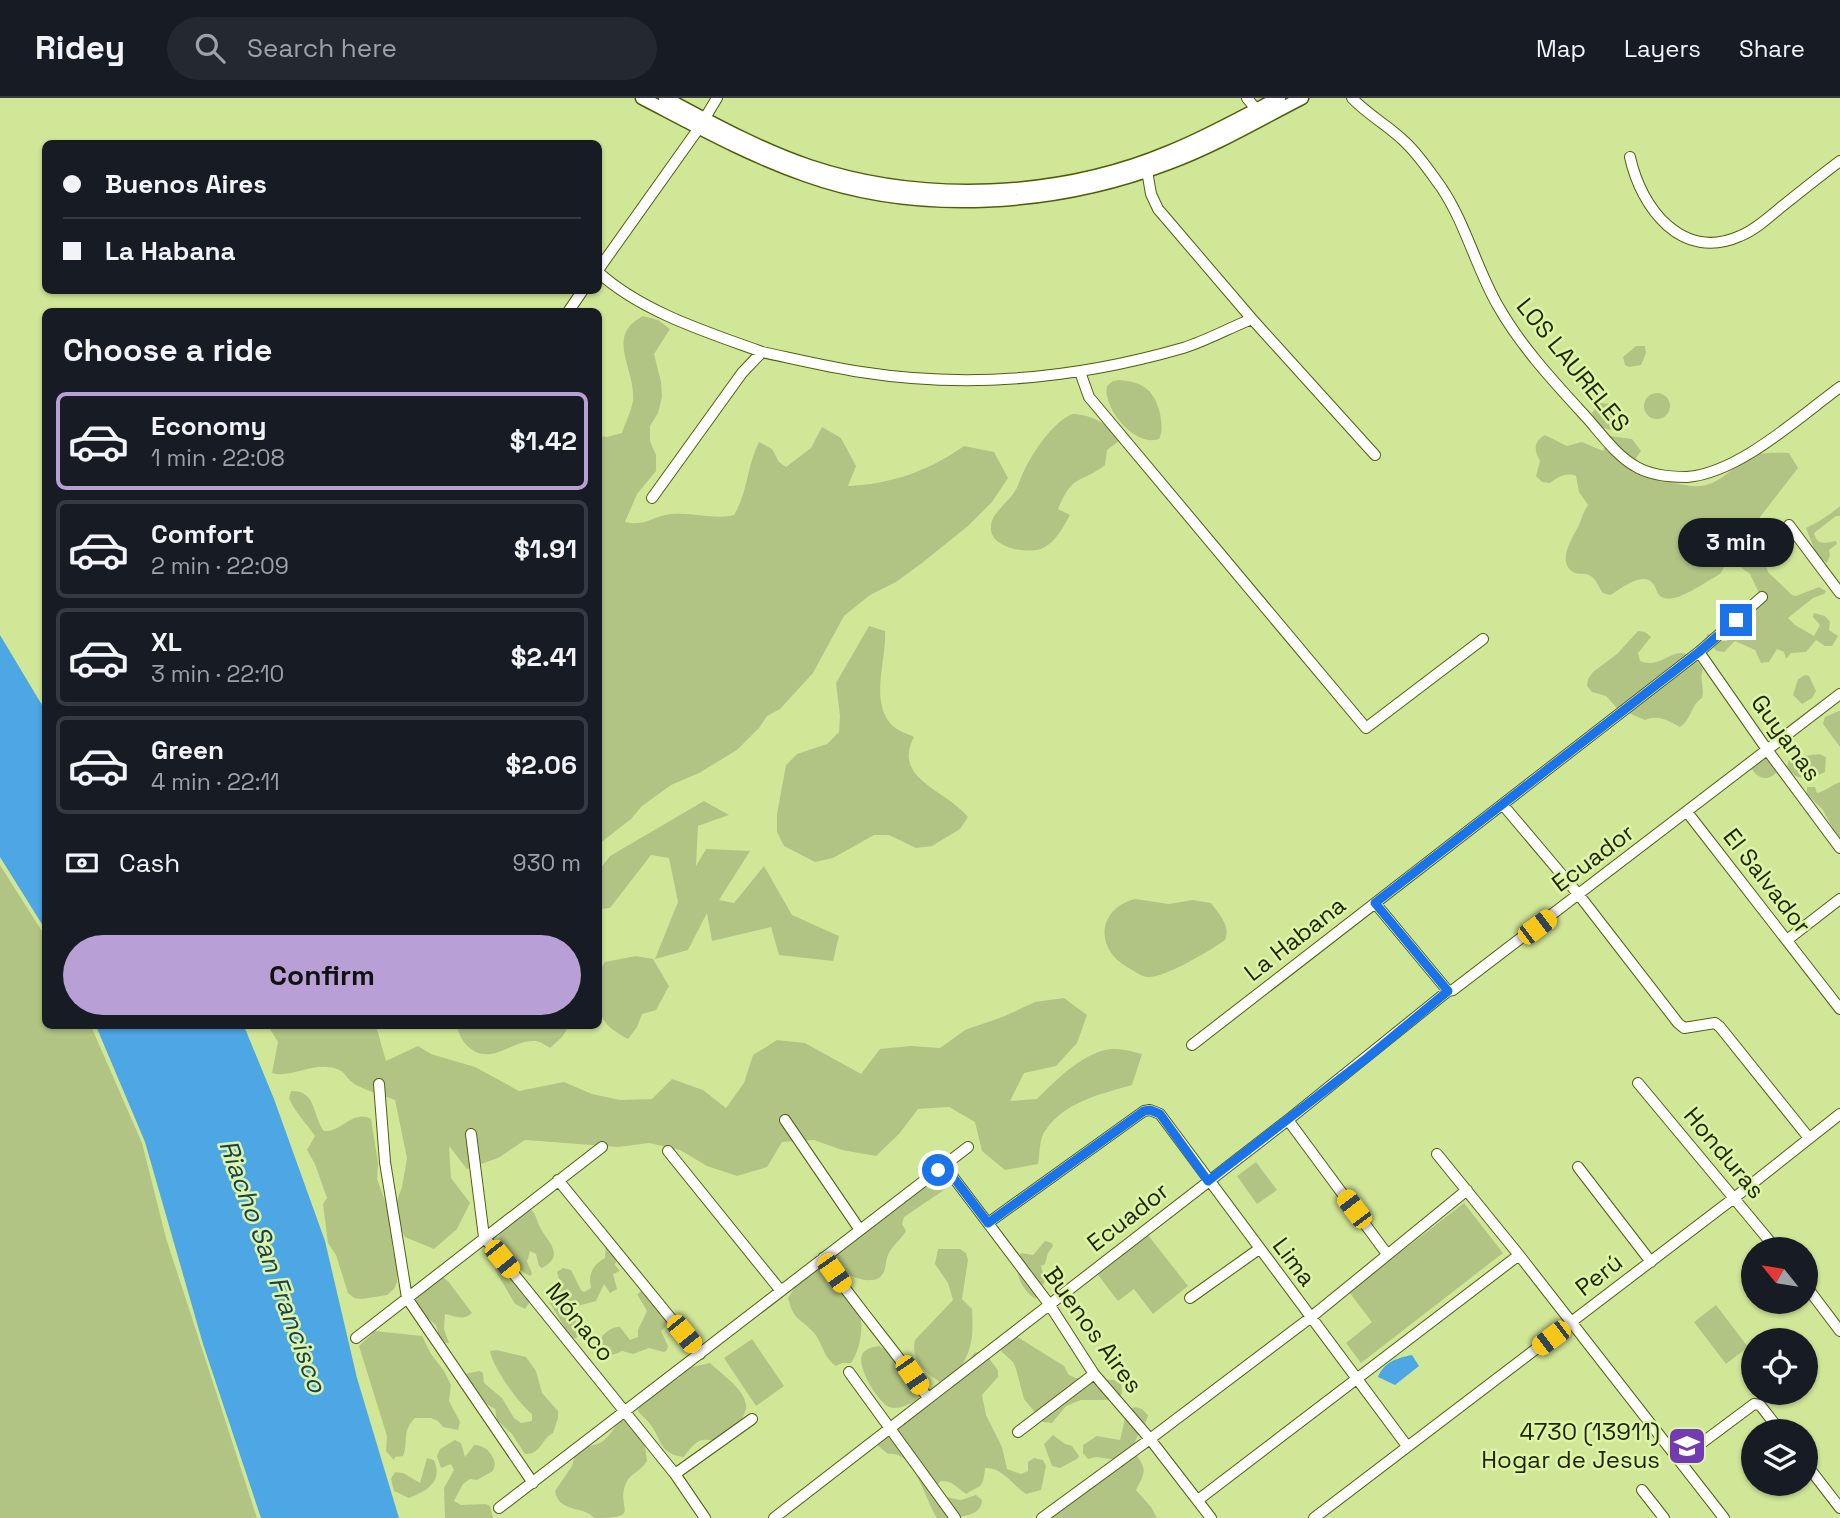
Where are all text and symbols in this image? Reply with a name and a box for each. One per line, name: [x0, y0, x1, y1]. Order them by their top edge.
search box: [167, 17, 657, 80]
text: Ridey: [35, 27, 125, 69]
icon: search: [191, 29, 229, 67]
text: Search here: [247, 31, 397, 65]
text: Map: [1536, 33, 1586, 64]
text: Layers: [1624, 33, 1701, 64]
text: Share: [1739, 33, 1805, 64]
text: Buenos Aires: [105, 167, 267, 201]
text: La Habana: [105, 234, 235, 268]
street label: LOS LAURELES: [1510, 291, 1637, 438]
text: Choose a ride: [63, 330, 273, 370]
text: Economy: [151, 409, 267, 443]
icon: car: [67, 410, 130, 473]
text: $1.42: [510, 424, 577, 458]
text: 1 min · 22:08: [151, 443, 285, 473]
text: Comfort: [151, 517, 254, 551]
icon: car: [67, 518, 130, 581]
callout: 3 min: [1678, 518, 1794, 568]
text: 3 min: [1706, 527, 1766, 557]
text: $1.91: [514, 532, 577, 566]
text: 2 min · 22:09: [151, 551, 289, 581]
route end: [1720, 604, 1752, 636]
text: XL: [151, 625, 182, 659]
icon: car: [67, 626, 130, 689]
text: $2.41: [511, 640, 577, 674]
text: 3 min · 22:10: [151, 659, 284, 689]
street label: Guyanas: [1744, 688, 1828, 787]
text: Green: [151, 733, 224, 767]
icon: car: [67, 734, 130, 797]
text: $2.06: [505, 748, 577, 782]
text: 4 min · 22:11: [151, 767, 280, 797]
street label: Ecuador: [1545, 817, 1640, 899]
street label: El Salvador: [1717, 822, 1818, 940]
icon: cash: [63, 844, 101, 882]
text: Cash: [119, 846, 180, 880]
text: 930 m: [513, 848, 581, 878]
street label: La Habana: [1238, 889, 1352, 988]
car: [1514, 906, 1561, 948]
button: Confirm: [63, 935, 581, 1015]
street label: Honduras: [1677, 1100, 1772, 1205]
water label: Riacho San Francisco: [211, 1135, 335, 1398]
route start: [922, 1154, 954, 1186]
street label: Ecuador: [1081, 1175, 1175, 1258]
car: [1333, 1186, 1376, 1232]
street label: Lima: [1266, 1231, 1323, 1293]
car: [481, 1236, 524, 1282]
north arrow: [1741, 1237, 1818, 1314]
map controls: [1741, 1237, 1818, 1496]
street label: Perú: [1569, 1246, 1629, 1303]
car: [814, 1250, 855, 1296]
street label: Buenos Aires: [1037, 1260, 1150, 1399]
street label: Mónaco: [539, 1276, 622, 1368]
car: [663, 1311, 706, 1357]
car: [1528, 1317, 1575, 1359]
button: locate: [1741, 1328, 1818, 1405]
car: [892, 1352, 933, 1398]
place label: 4730 (13911) Hogar de Jesus: [1481, 1416, 1660, 1475]
button: layers: [1741, 1419, 1818, 1496]
school or university icon: 4730 (13911) Hogar de Jesus: [1666, 1425, 1708, 1467]

